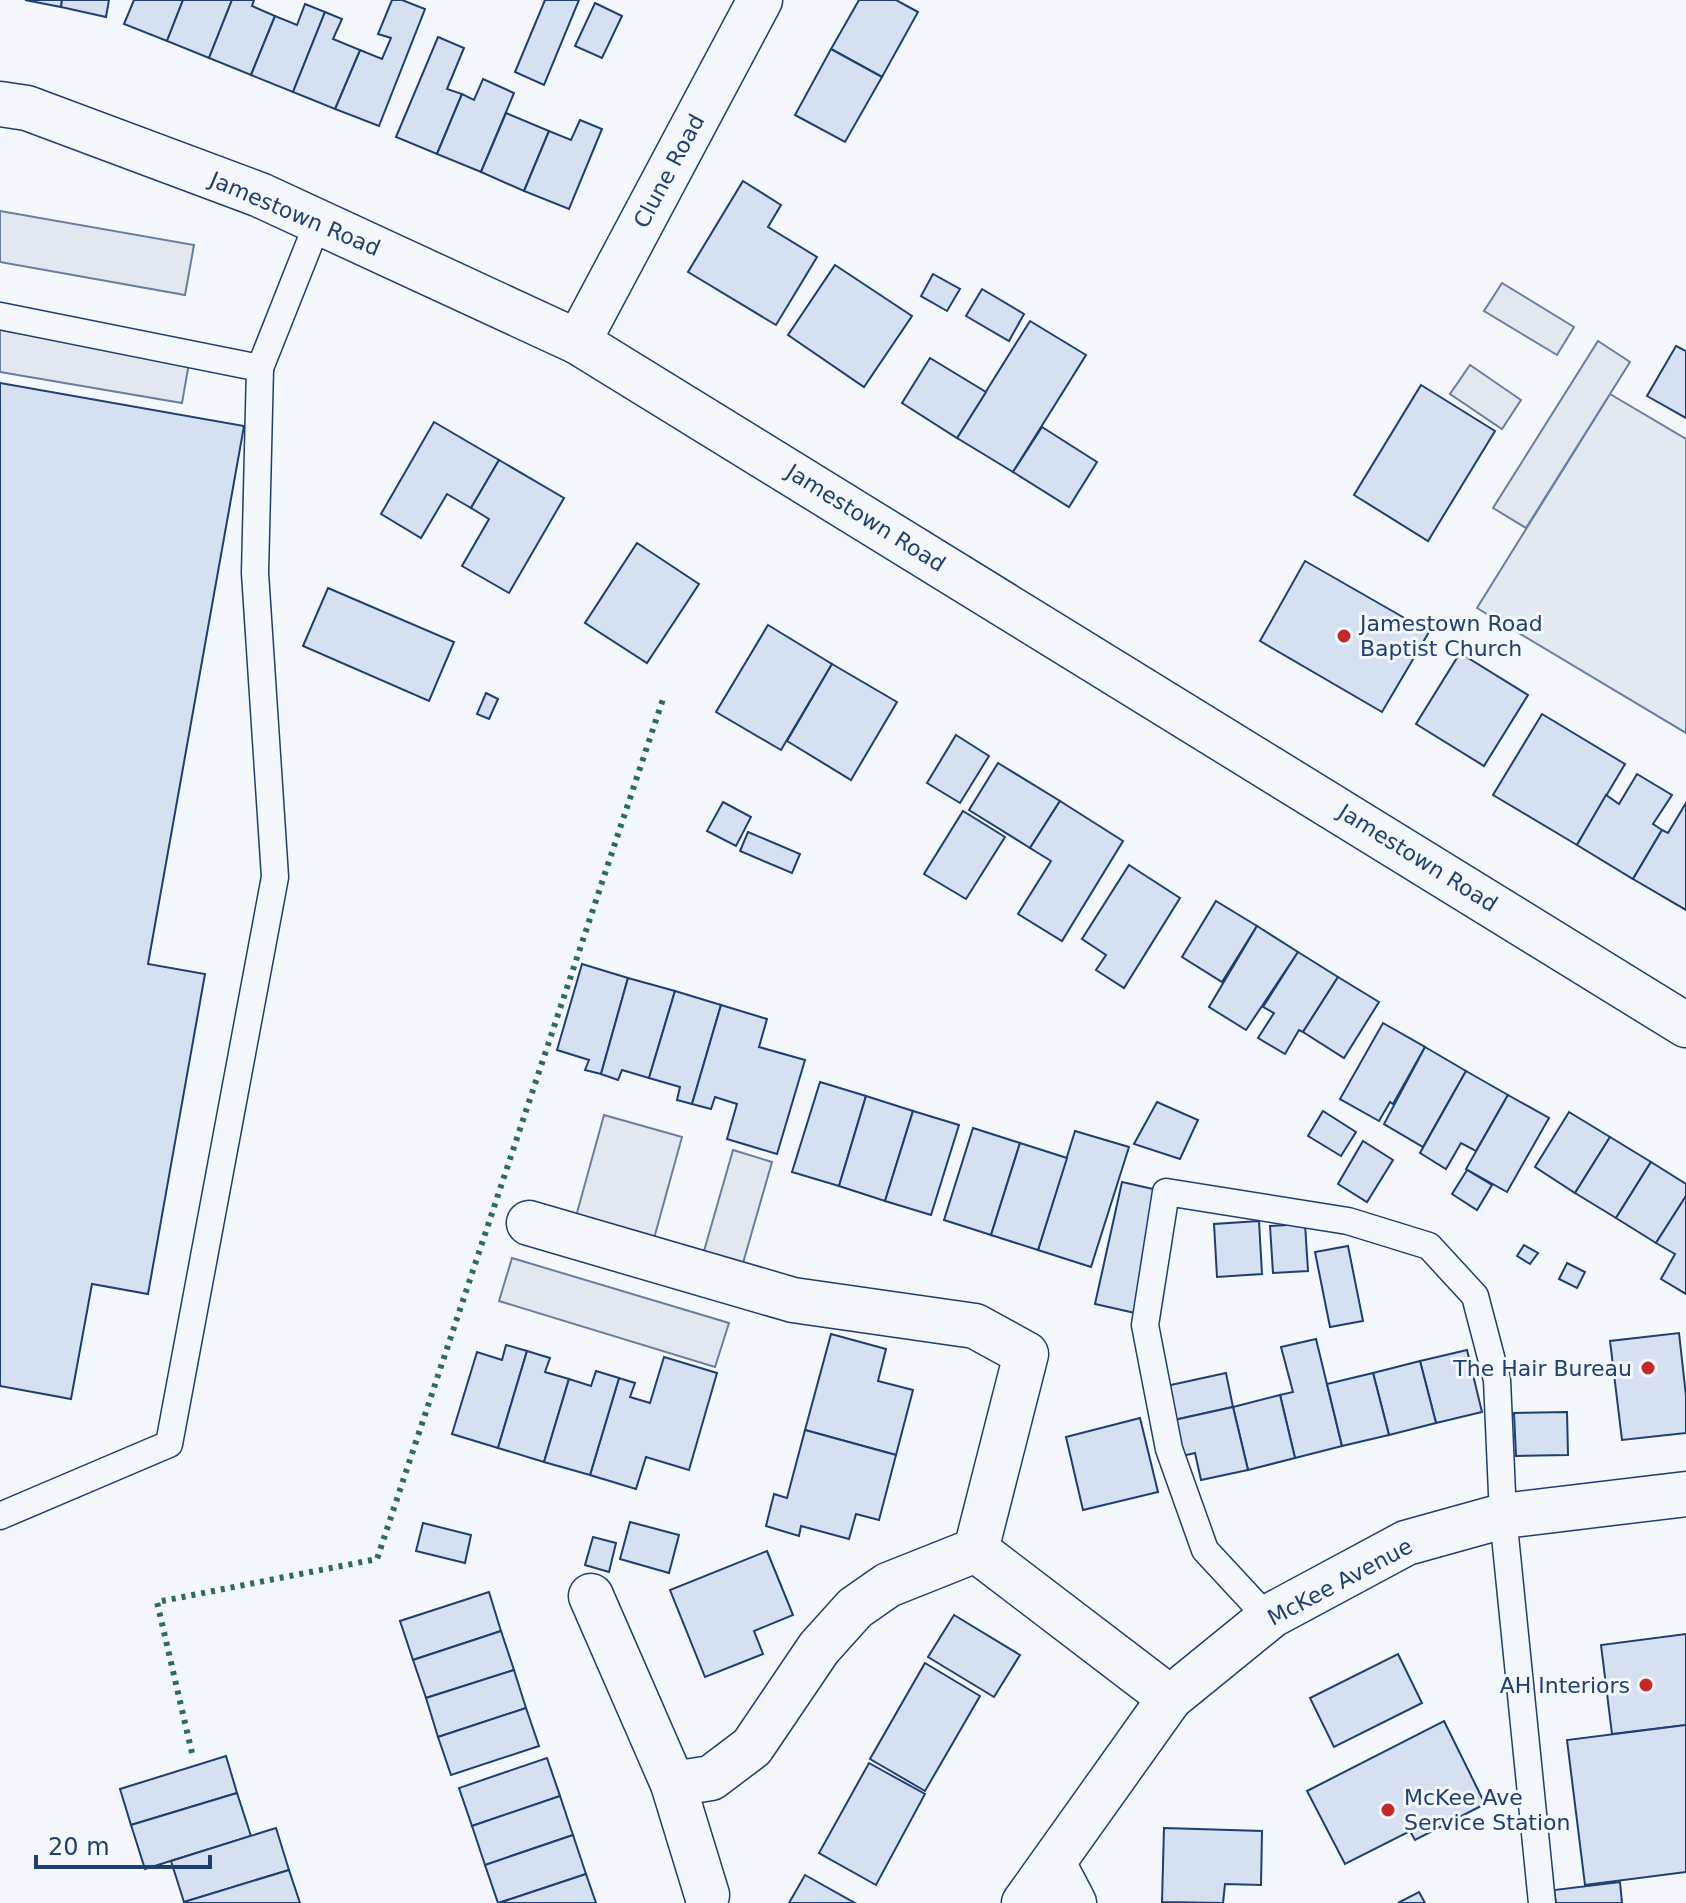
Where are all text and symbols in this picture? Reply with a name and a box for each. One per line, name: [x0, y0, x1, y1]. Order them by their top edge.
street label: Clune Road: [629, 110, 709, 232]
street label: Jamestown Road: [204, 166, 384, 261]
street label: Jamestown Road: [780, 458, 950, 577]
place label: Jamestown Road Baptist Church: [1358, 611, 1543, 661]
marker: Jamestown Road Baptist Church: [1335, 627, 1353, 645]
street label: Jamestown Road: [1332, 798, 1502, 917]
place label: The Hair Bureau: [1452, 1356, 1632, 1381]
marker: The Hair Bureau: [1639, 1359, 1657, 1377]
street label: McKee Avenue: [1263, 1533, 1417, 1631]
place label: AH Interiors: [1500, 1673, 1630, 1698]
marker: AH Interiors: [1637, 1676, 1655, 1694]
place label: McKee Ave Service Station: [1404, 1785, 1571, 1835]
marker: McKee Ave Service Station: [1379, 1801, 1397, 1819]
scale bar: [36, 1819, 210, 1869]
text: 20 m: [48, 1833, 110, 1861]

